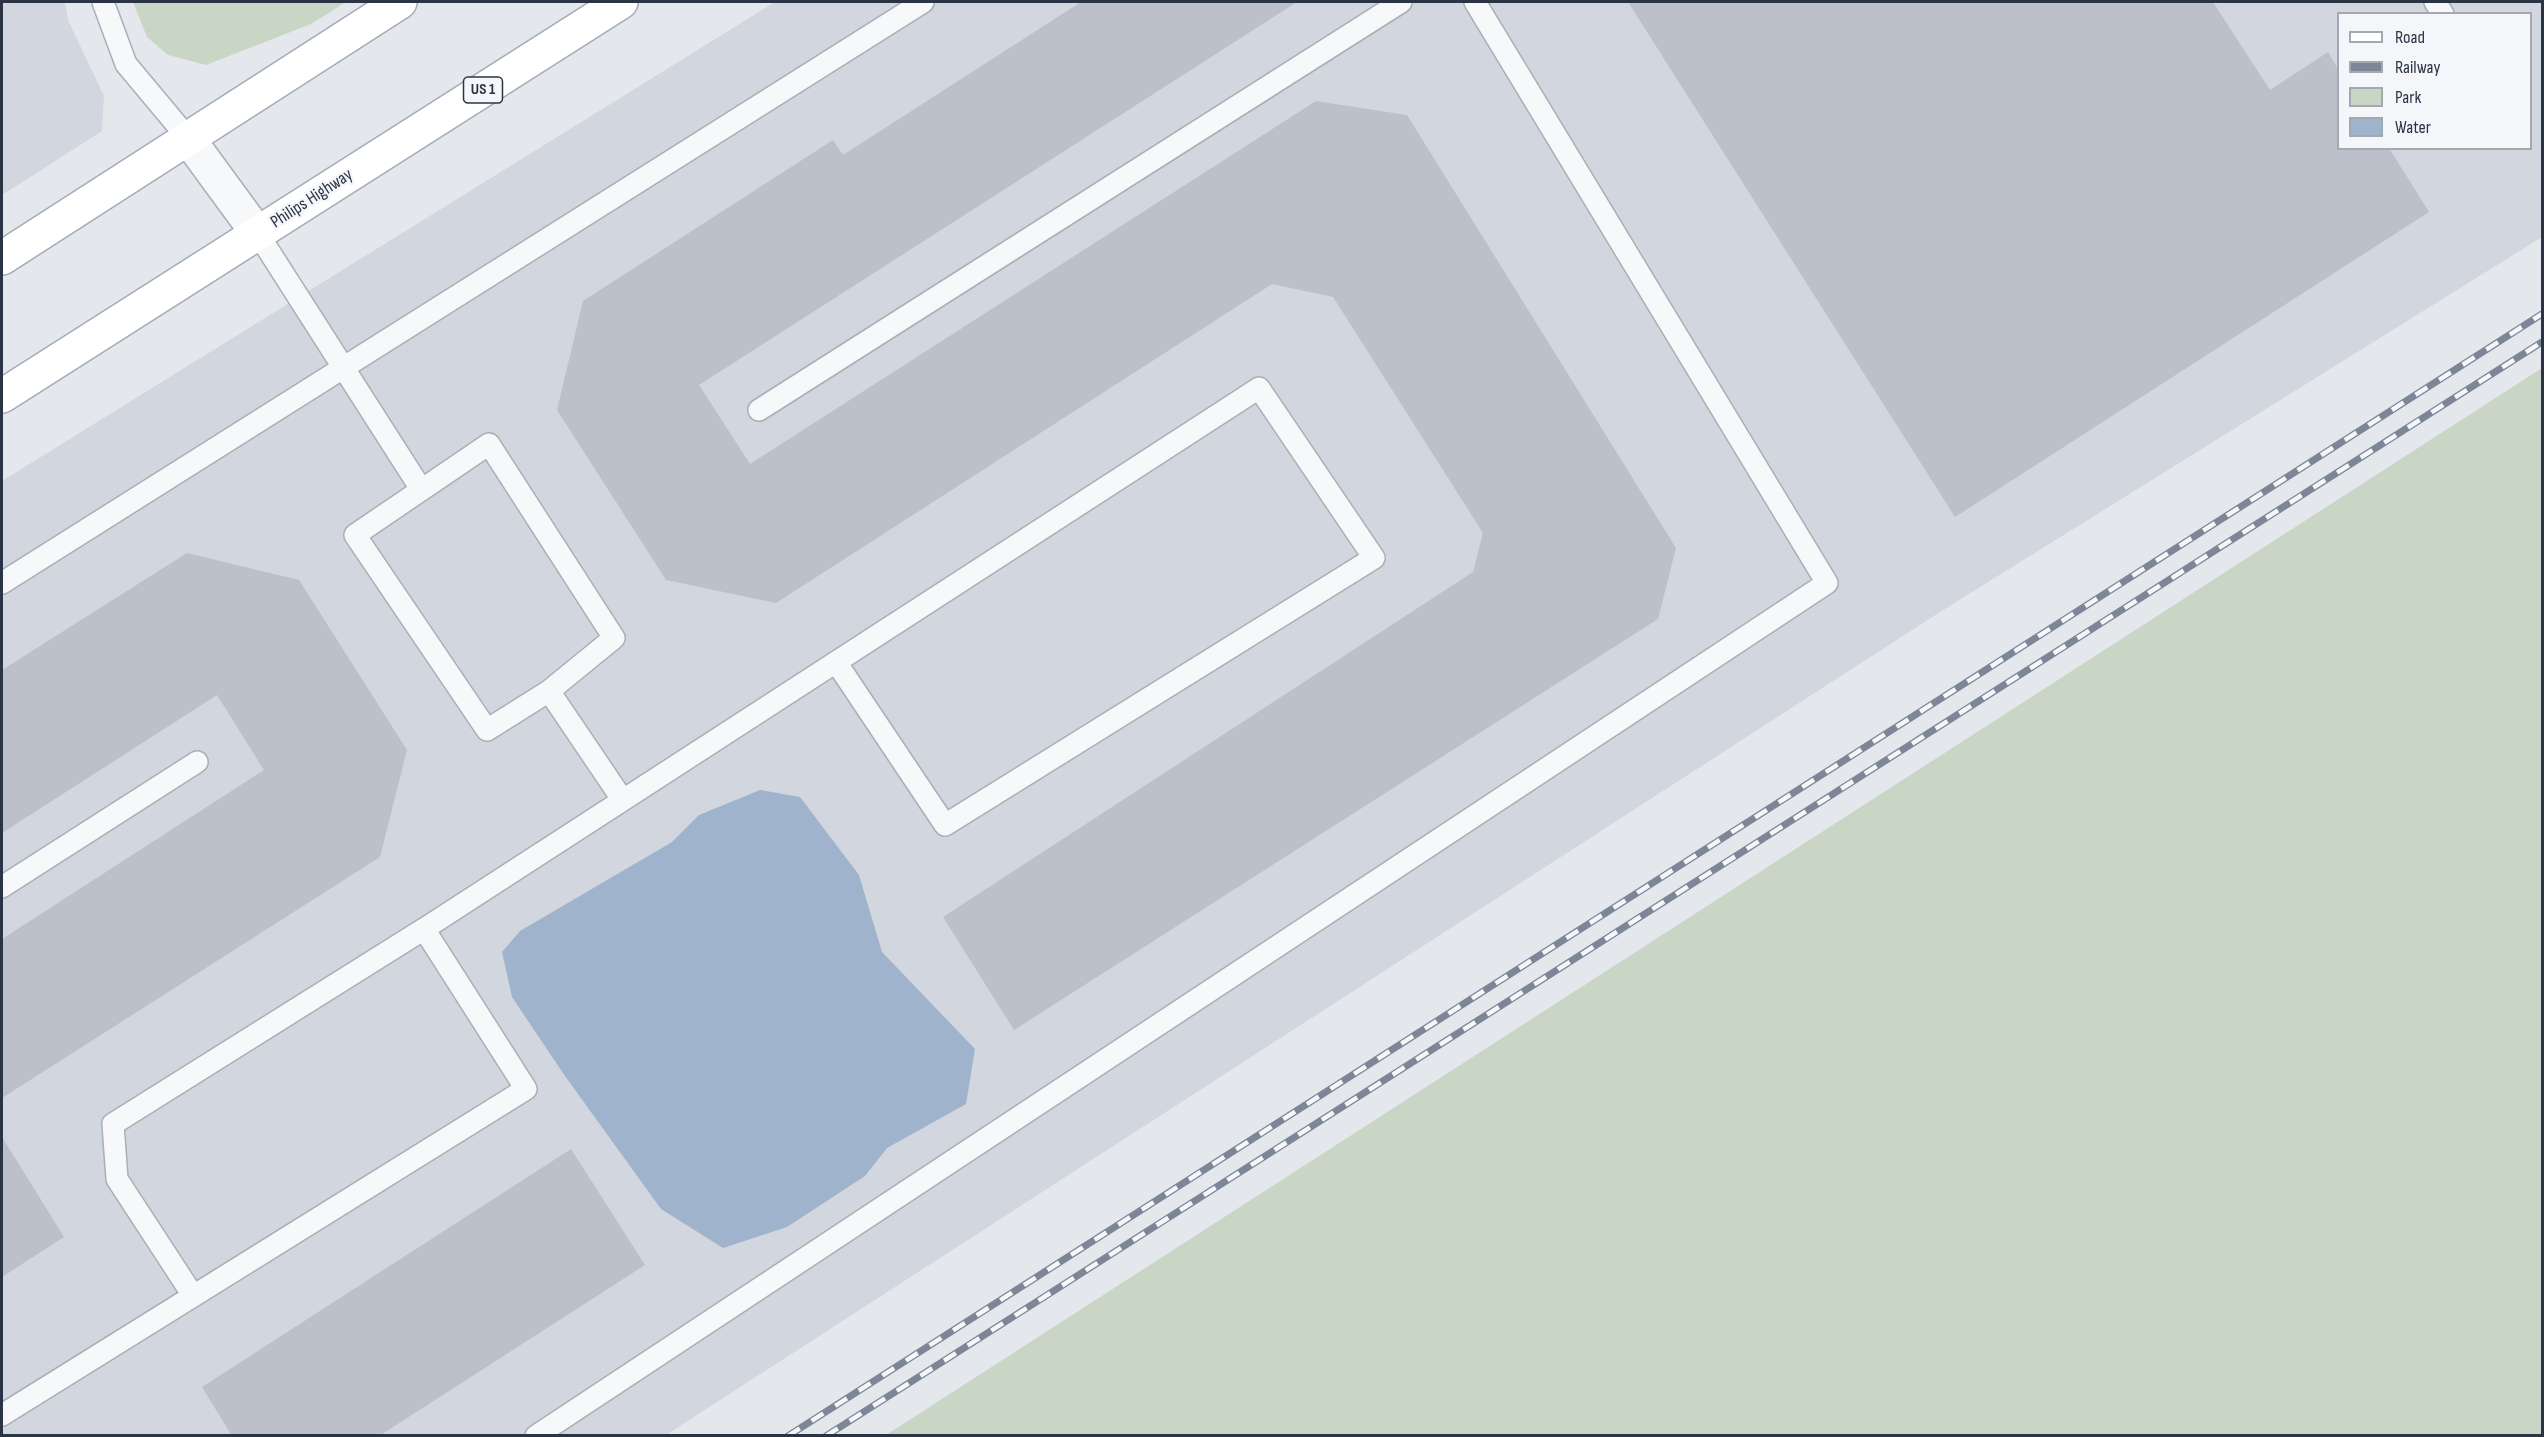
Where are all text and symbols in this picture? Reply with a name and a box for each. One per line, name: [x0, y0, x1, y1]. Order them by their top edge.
legend: [2337, 12, 2532, 150]
text: Road: [2395, 27, 2425, 48]
text: Railway: [2395, 57, 2440, 78]
road number: US 1: [464, 77, 502, 103]
text: Park: [2395, 87, 2421, 108]
text: Water: [2395, 117, 2431, 138]
street label: Philips Highway: [267, 164, 357, 234]

